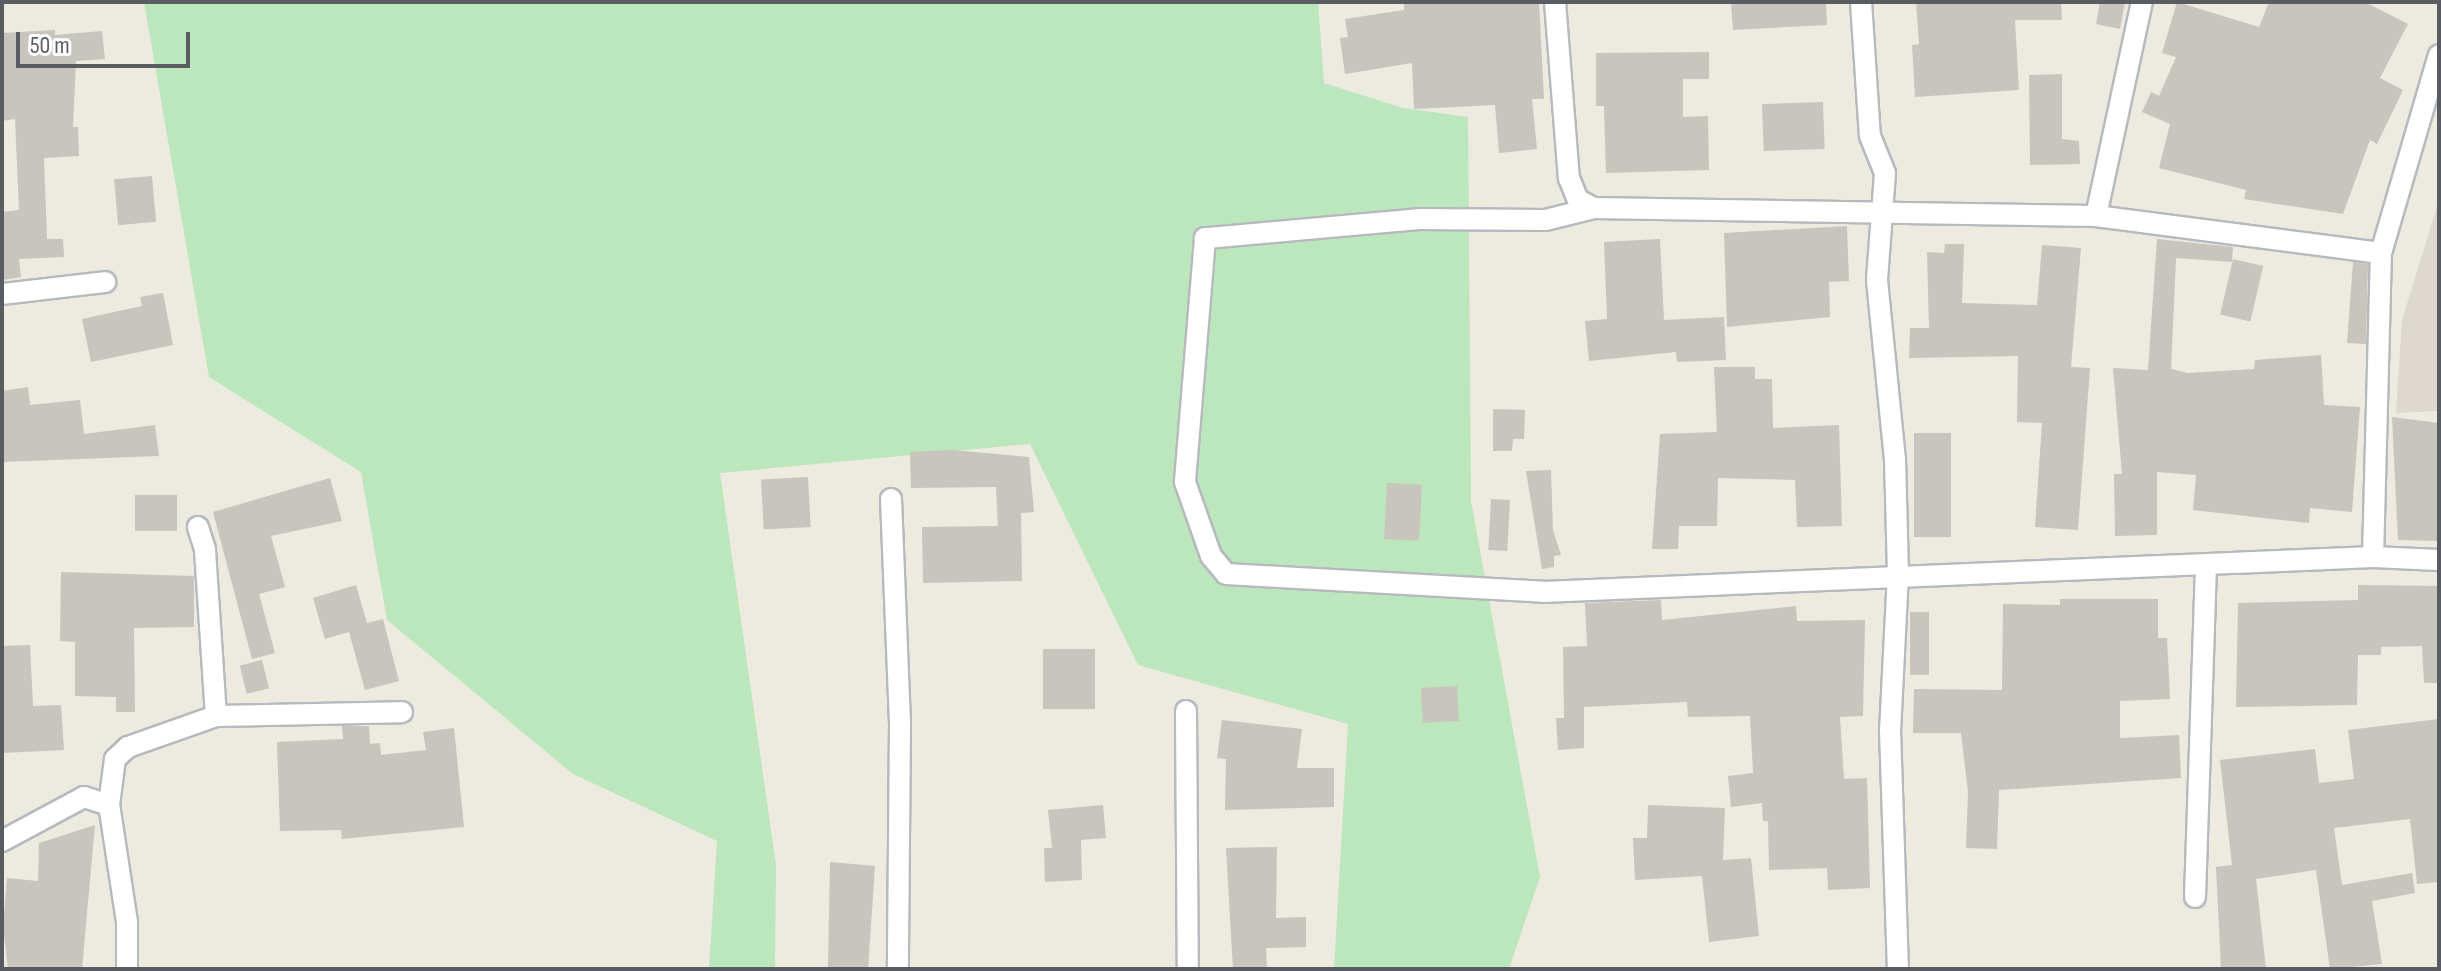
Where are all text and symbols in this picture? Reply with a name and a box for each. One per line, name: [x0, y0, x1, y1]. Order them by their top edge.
scale bar: [20, 16, 194, 66]
text: 50 m: [30, 31, 70, 60]

